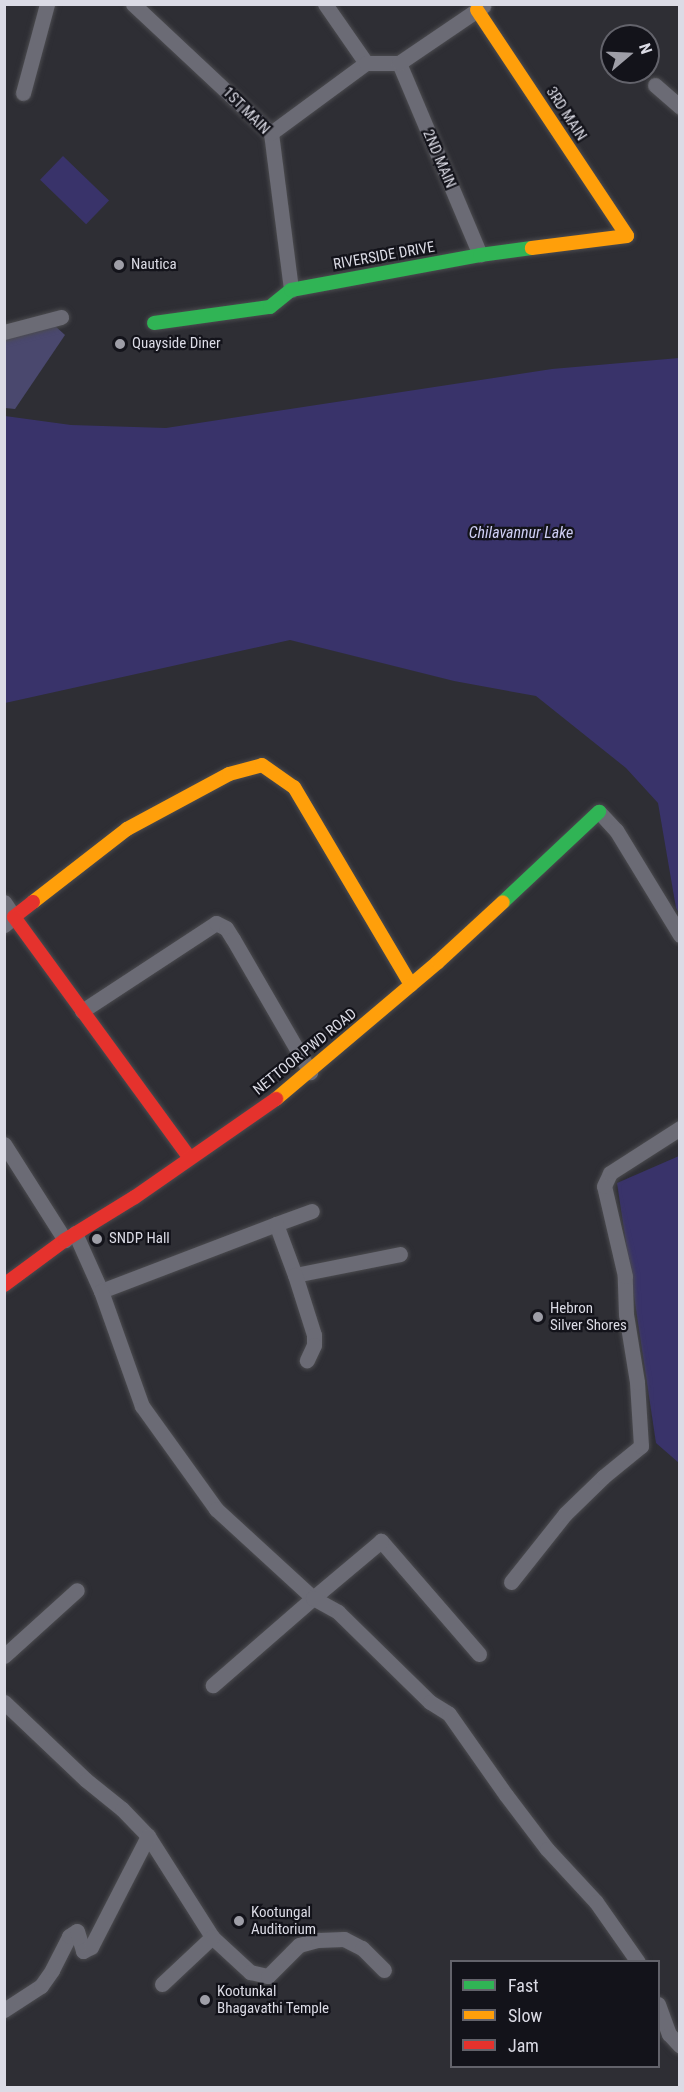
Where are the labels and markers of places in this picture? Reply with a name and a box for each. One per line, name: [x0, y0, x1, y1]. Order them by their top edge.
place label: Nautica: [131, 256, 177, 274]
marker: Nautica: [112, 258, 126, 272]
place label: Quayside Diner: [132, 335, 221, 353]
marker: Quayside Diner: [113, 337, 127, 351]
place label: SNDP Hall: [109, 1230, 170, 1248]
marker: SNDP Hall: [90, 1232, 104, 1246]
place label: Hebron Silver Shores: [550, 1299, 627, 1334]
marker: Hebron Silver Shores: [531, 1310, 545, 1324]
place label: Kootungal Auditorium: [251, 1903, 316, 1938]
marker: Kootungal Auditorium: [232, 1914, 246, 1928]
place label: Kootunkal Bhagavathi Temple: [217, 1982, 329, 2017]
marker: Kootunkal Bhagavathi Temple: [198, 1993, 212, 2007]

